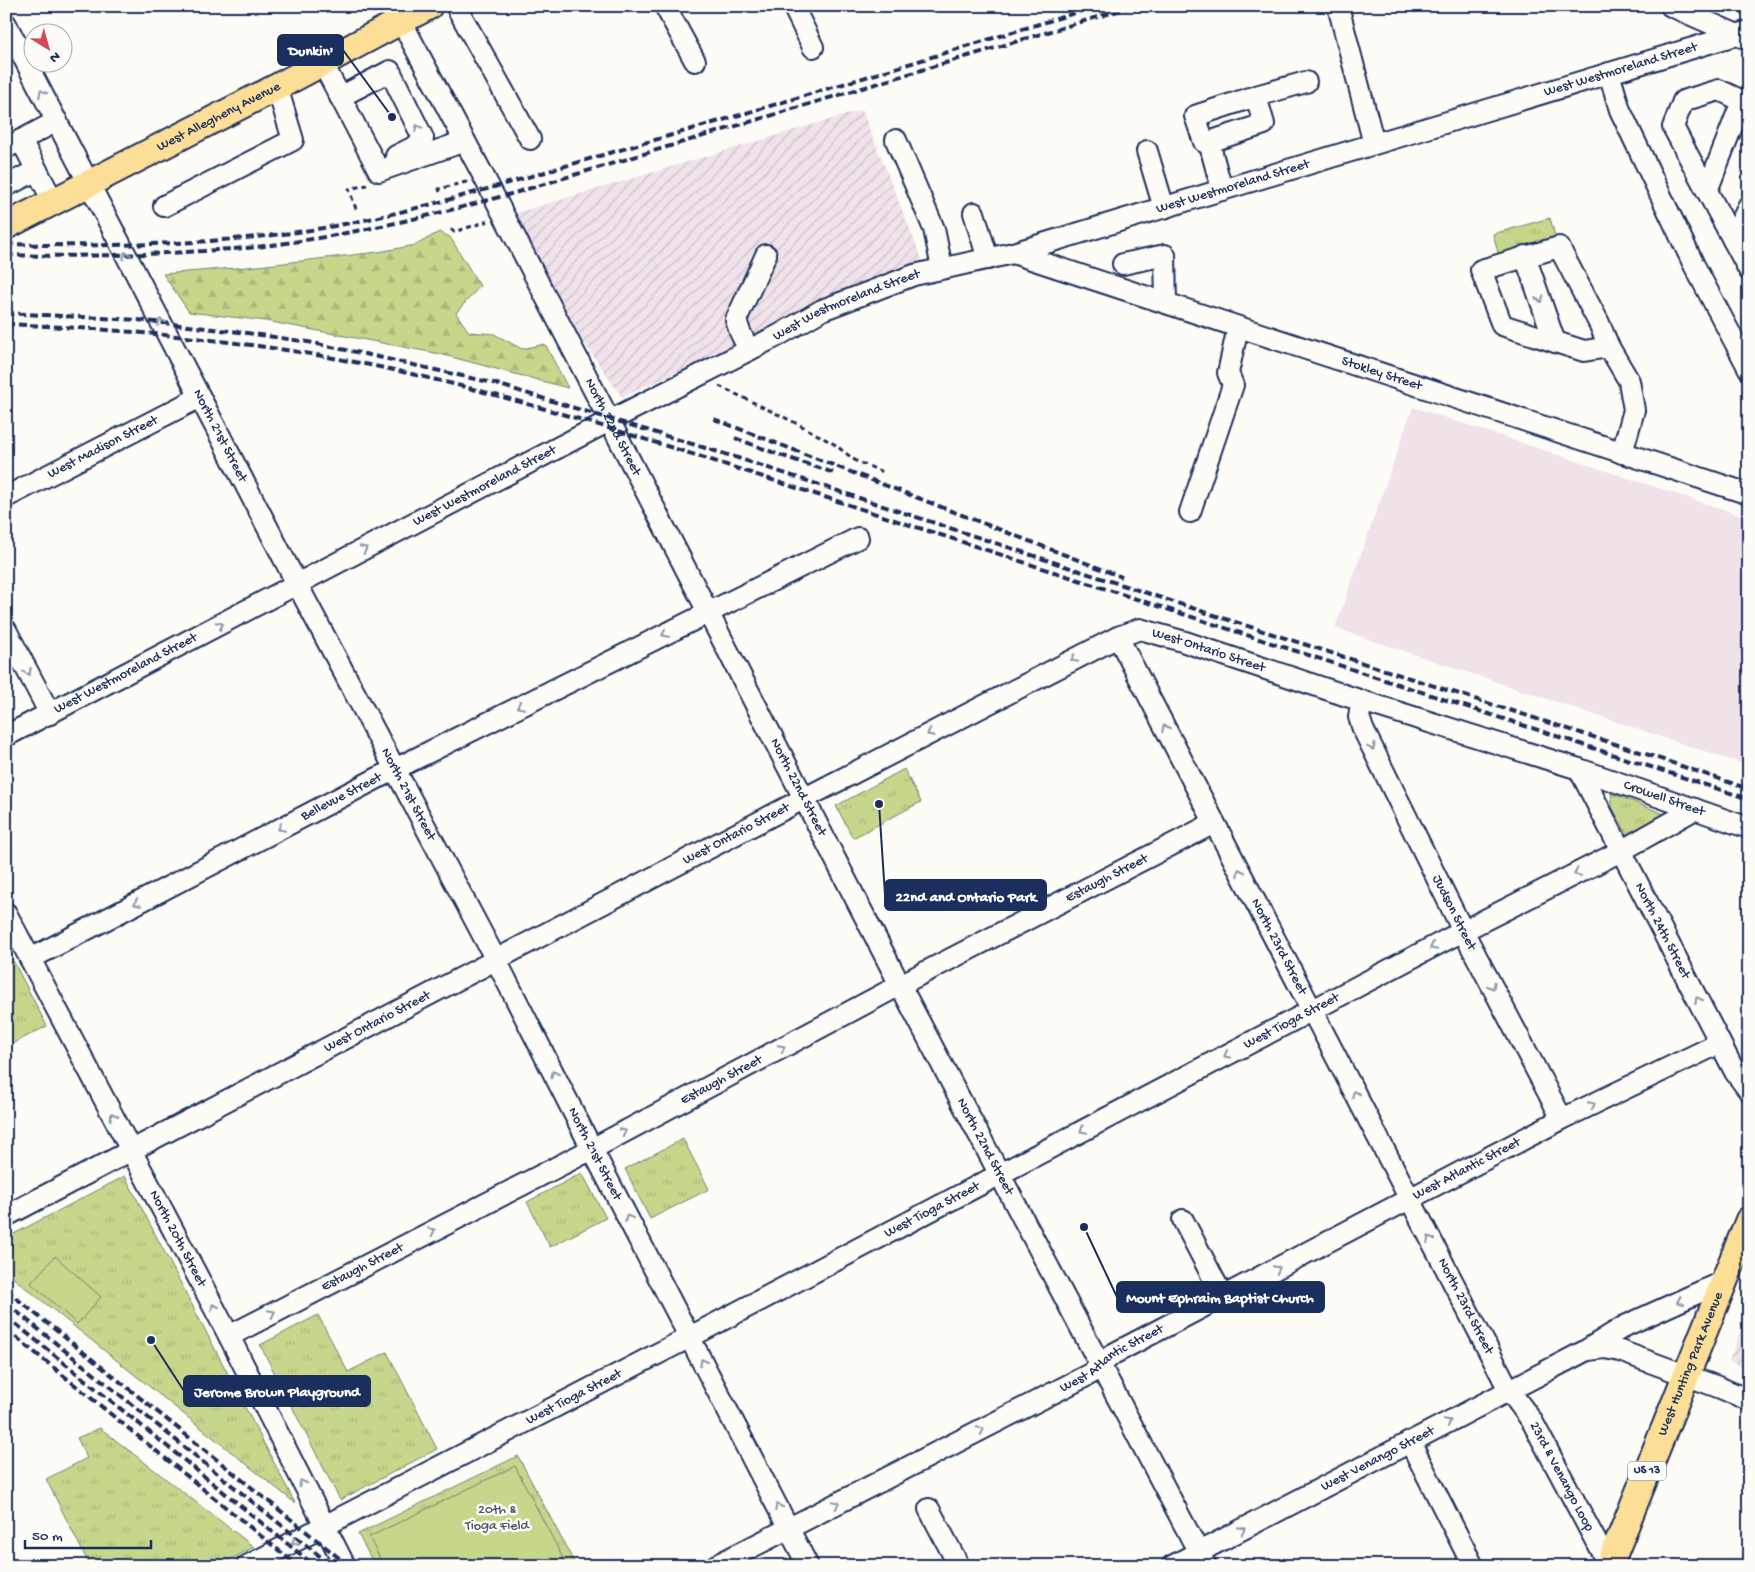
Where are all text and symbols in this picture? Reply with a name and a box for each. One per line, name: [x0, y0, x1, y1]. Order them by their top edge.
north arrow: [22, 22, 72, 72]
callout: Dunkin': [278, 35, 343, 65]
street label: West Westmoreland Street: [1542, 38, 1700, 101]
text: Dunkin': [287, 43, 334, 61]
text: N: [46, 47, 63, 66]
street label: West Allegheny Avenue: [154, 78, 284, 156]
one-way arrow: [38, 89, 48, 98]
one-way arrow: [414, 124, 425, 133]
street label: West Westmoreland Street: [1154, 155, 1313, 218]
one-way arrow: [122, 251, 132, 260]
street label: West Westmoreland Street: [770, 265, 923, 345]
one-way arrow: [1534, 294, 1544, 303]
one-way arrow: [156, 318, 167, 327]
street label: Stokley Street: [1339, 353, 1425, 395]
street label: North 22nd Street: [581, 376, 645, 480]
street label: North 21st Street: [189, 387, 252, 486]
street label: West Madison Street: [45, 411, 162, 483]
street label: West Westmoreland Street: [410, 441, 560, 530]
one-way arrow: [359, 545, 368, 555]
one-way arrow: [215, 621, 224, 631]
street label: West Ontario Street: [1150, 624, 1269, 677]
one-way arrow: [661, 628, 670, 638]
street label: West Westmoreland Street: [51, 629, 201, 718]
one-way arrow: [1070, 653, 1079, 663]
one-way arrow: [22, 667, 32, 676]
one-way arrow: [516, 700, 525, 710]
one-way arrow: [1161, 725, 1171, 734]
one-way arrow: [926, 727, 935, 737]
street label: North 22nd Street: [766, 736, 831, 840]
one-way arrow: [1366, 742, 1376, 751]
street label: North 21st Street: [377, 745, 440, 844]
street label: Bellevue Street: [297, 768, 386, 825]
street label: Crowell Street: [1621, 777, 1708, 821]
street label: West Ontario Street: [680, 799, 793, 869]
one-way arrow: [278, 822, 287, 832]
street label: Estaugh Street: [1063, 849, 1152, 907]
one-way arrow: [1574, 867, 1583, 877]
one-way arrow: [1236, 869, 1246, 878]
street label: Judson Street: [1428, 872, 1481, 954]
callout: 22nd and Ontario Park: [885, 880, 1046, 910]
street label: North 24th Street: [1631, 880, 1695, 983]
text: 22nd and Ontario Park: [895, 889, 1039, 907]
street label: North 23rd Street: [1247, 896, 1311, 999]
one-way arrow: [134, 897, 143, 907]
one-way arrow: [1429, 941, 1438, 951]
one-way arrow: [1486, 981, 1496, 990]
street label: West Ontario Street: [321, 986, 435, 1057]
street label: West Tioga Street: [1241, 988, 1343, 1053]
one-way arrow: [1694, 996, 1704, 1005]
one-way arrow: [777, 1044, 786, 1054]
one-way arrow: [1223, 1049, 1232, 1059]
street label: Estaugh Street: [678, 1051, 766, 1109]
one-way arrow: [550, 1070, 560, 1079]
one-way arrow: [1351, 1091, 1361, 1100]
street label: North 22nd Street: [953, 1095, 1018, 1199]
one-way arrow: [1586, 1101, 1595, 1111]
street label: North 21st Street: [564, 1105, 626, 1204]
one-way arrow: [109, 1113, 119, 1122]
one-way arrow: [1079, 1124, 1088, 1134]
one-way arrow: [618, 1128, 627, 1138]
street label: West Atlantic Street: [1410, 1133, 1525, 1204]
street label: West Tioga Street: [881, 1177, 984, 1242]
street label: North 20th Street: [145, 1187, 211, 1291]
one-way arrow: [624, 1215, 634, 1224]
one-way arrow: [427, 1227, 436, 1237]
one-way arrow: [1426, 1235, 1436, 1244]
street label: Estaugh Street: [318, 1239, 407, 1296]
street label: North 23rd Street: [1434, 1255, 1498, 1358]
one-way arrow: [1271, 1265, 1280, 1275]
callout: Mount Ephraim Baptist Church: [1117, 1282, 1324, 1312]
street label: West Hunting Park Avenue: [1654, 1289, 1728, 1438]
text: Mount Ephraim Baptist Church: [1126, 1290, 1314, 1308]
one-way arrow: [1676, 1295, 1685, 1306]
one-way arrow: [210, 1303, 220, 1312]
one-way arrow: [267, 1309, 276, 1319]
street label: West Atlantic Street: [1057, 1320, 1167, 1397]
one-way arrow: [699, 1359, 709, 1368]
street label: West Tioga Street: [523, 1365, 626, 1429]
callout: Jerome Brown Playground: [184, 1376, 370, 1406]
text: Jerome Brown Playground: [193, 1384, 362, 1402]
one-way arrow: [1443, 1418, 1452, 1428]
street label: 23rd & Venango Loop: [1525, 1419, 1598, 1534]
street label: West Venango Street: [1318, 1422, 1438, 1495]
one-way arrow: [976, 1426, 985, 1436]
road number: US 13: [1628, 1462, 1666, 1480]
one-way arrow: [298, 1479, 309, 1488]
one-way arrow: [831, 1500, 840, 1510]
park label: 20th & Tioga Field: [464, 1502, 531, 1535]
one-way arrow: [774, 1503, 784, 1512]
scale bar: [25, 1517, 151, 1549]
one-way arrow: [1237, 1526, 1246, 1536]
text: 50 m: [32, 1528, 63, 1546]
one-way arrow: [291, 1535, 300, 1546]

